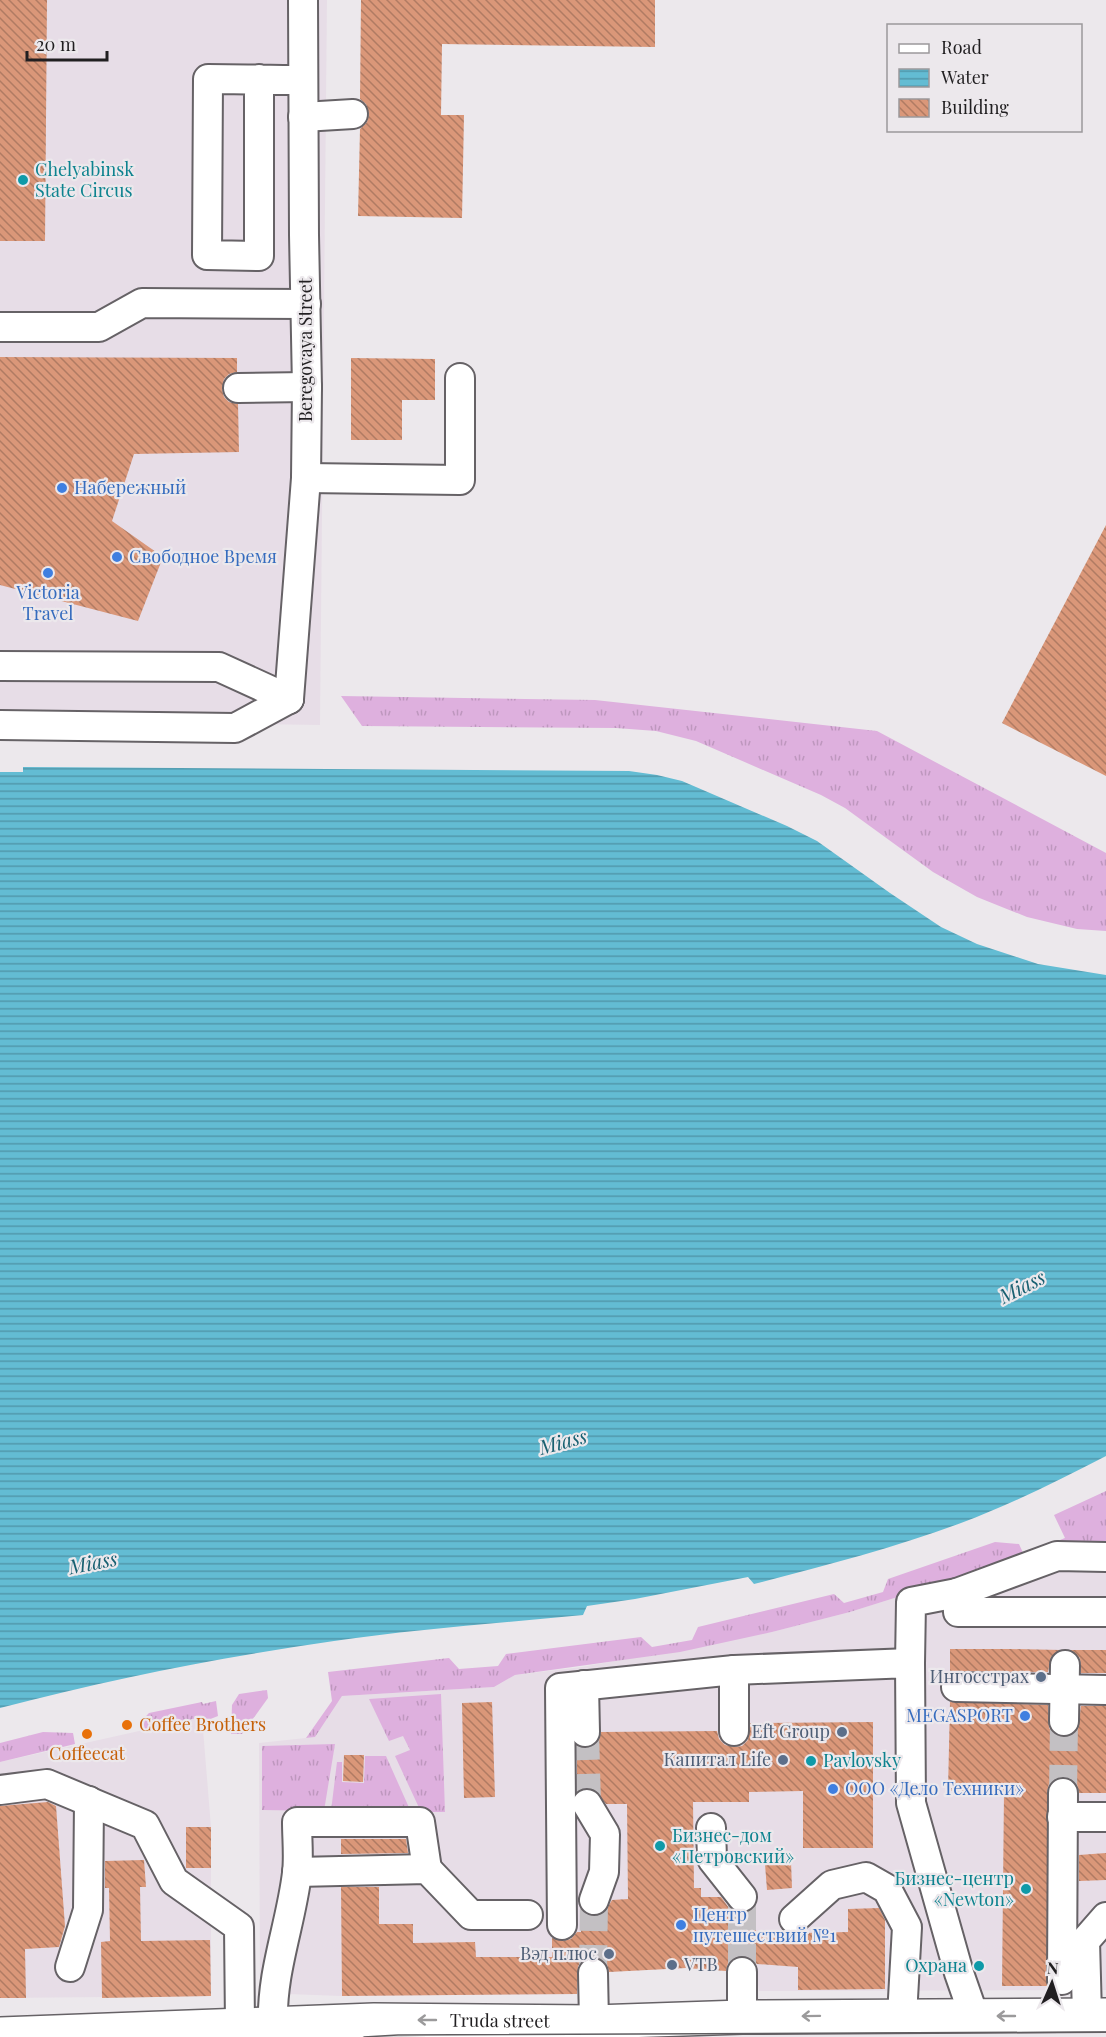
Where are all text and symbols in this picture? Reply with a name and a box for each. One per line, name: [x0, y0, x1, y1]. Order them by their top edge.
scale bar: [27, 24, 106, 62]
legend: [887, 24, 1082, 132]
text: 20 m: [36, 32, 76, 56]
text: Road: [941, 35, 982, 59]
text: Water: [940, 65, 989, 89]
text: Building: [941, 95, 1009, 119]
place label: Chelyabinsk State Circus: [35, 157, 134, 202]
marker: Chelyabinsk State Circus: [16, 173, 30, 187]
street label: Beregovaya Street: [293, 277, 317, 422]
place label: Набережный: [74, 475, 186, 499]
marker: Набережный: [55, 481, 69, 495]
place label: Свободное Время: [129, 544, 277, 568]
marker: Свободное Время: [110, 550, 124, 564]
marker: Victoria Travel: [41, 566, 55, 580]
place label: Victoria Travel: [15, 580, 80, 625]
water label: Miass: [992, 1262, 1050, 1309]
water label: Miass: [535, 1421, 590, 1460]
water label: Miass: [65, 1544, 120, 1580]
place label: Ингосстрах: [930, 1664, 1030, 1688]
marker: Ингосстрах: [1034, 1670, 1048, 1684]
place label: MEGASPORT: [906, 1703, 1013, 1727]
marker: MEGASPORT: [1018, 1709, 1032, 1723]
place label: Coffee Brothers: [139, 1712, 266, 1736]
marker: Coffee Brothers: [120, 1718, 134, 1732]
place label: Eft Group: [751, 1719, 830, 1743]
marker: Eft Group: [835, 1725, 849, 1739]
marker: Coffeecat: [80, 1727, 94, 1741]
place label: Coffeecat: [49, 1741, 126, 1765]
place label: Капитал Life: [663, 1747, 771, 1771]
place label: Pavlovsky: [823, 1748, 901, 1772]
marker: Капитал Life: [776, 1753, 790, 1767]
marker: Pavlovsky: [804, 1754, 818, 1768]
place label: ООО «Дело Техники»: [845, 1776, 1024, 1800]
marker: ООО «Дело Техники»: [826, 1782, 840, 1796]
place label: Бизнес-дом «Петровский»: [672, 1823, 794, 1868]
marker: Бизнес-дом «Петровский»: [653, 1839, 667, 1853]
place label: Бизнес-центр «Newton»: [895, 1866, 1014, 1911]
marker: Бизнес-центр «Newton»: [1019, 1882, 1033, 1896]
place label: Центр путешествий №1: [693, 1902, 836, 1947]
marker: Центр путешествий №1: [674, 1918, 688, 1932]
place label: Вэд плюс: [520, 1941, 597, 1965]
marker: Вэд плюс: [602, 1947, 616, 1961]
place label: VTB: [683, 1952, 718, 1976]
place label: Охрана: [905, 1953, 967, 1977]
north arrow: [1022, 1953, 1082, 2013]
text: N: [1046, 1957, 1060, 1978]
marker: VTB: [665, 1958, 679, 1972]
marker: Охрана: [972, 1959, 986, 1973]
street label: Truda street: [450, 2008, 550, 2033]
one-way arrow: [801, 2010, 821, 2022]
one-way arrow: [996, 2010, 1016, 2022]
one-way arrow: [417, 2014, 437, 2026]

